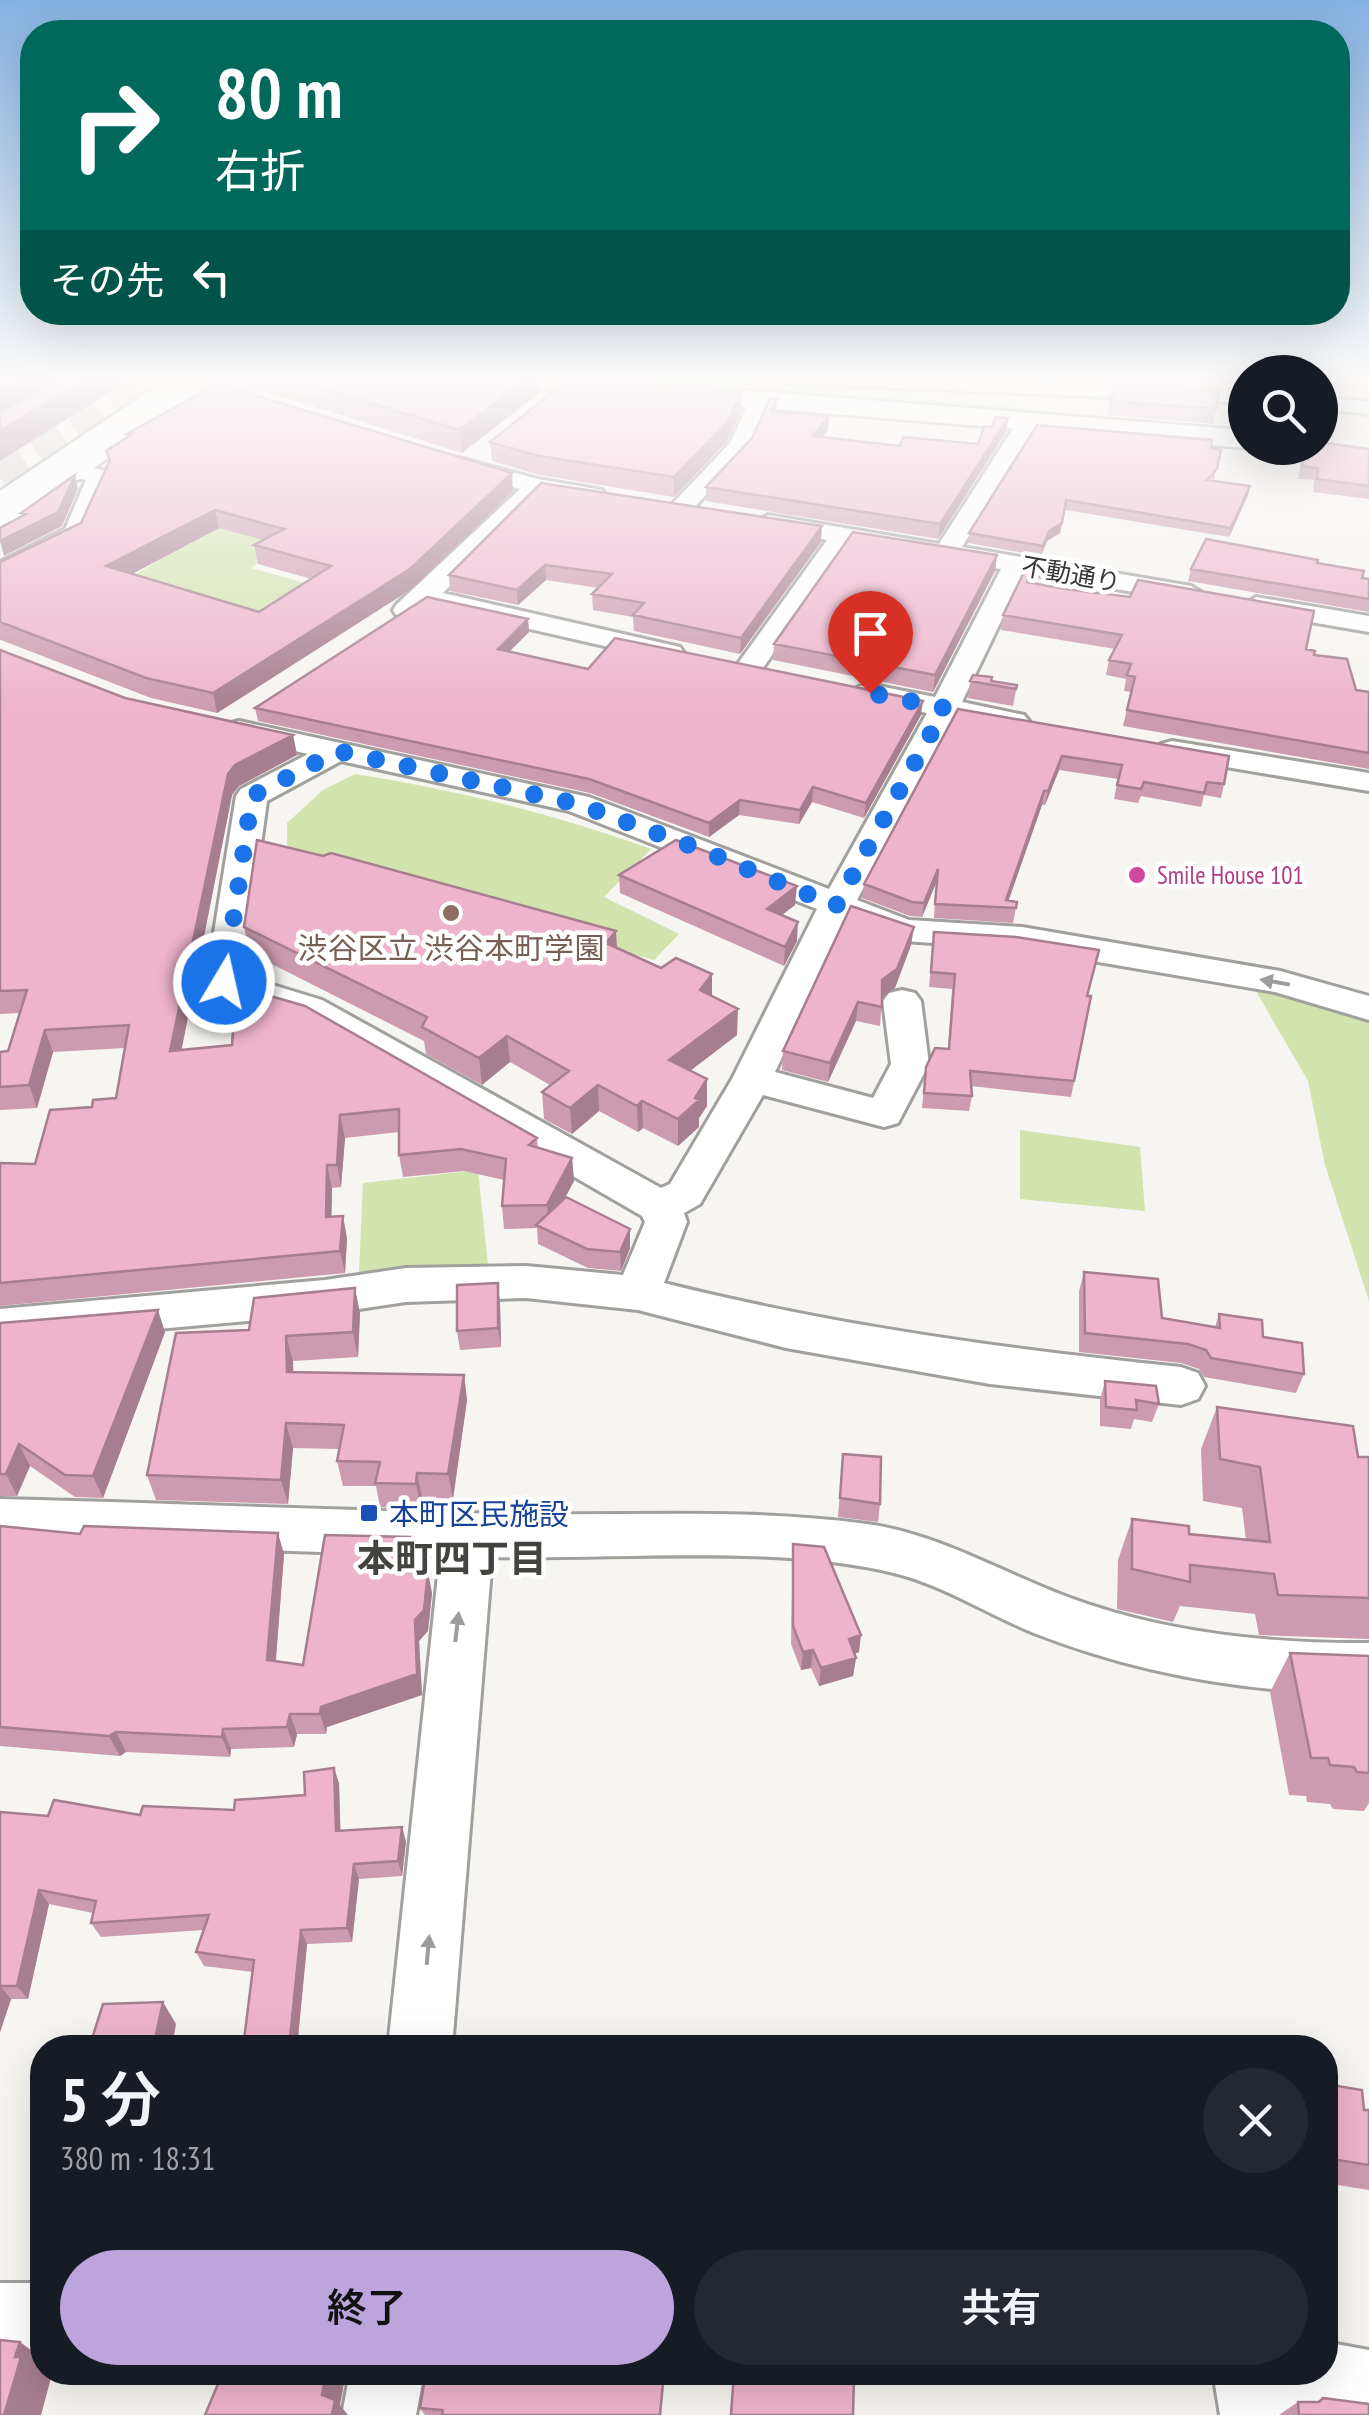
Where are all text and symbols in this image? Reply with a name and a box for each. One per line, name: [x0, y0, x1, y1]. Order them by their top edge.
text: 80 m: [215, 47, 343, 137]
icon: right: [50, 60, 180, 190]
text: 右折: [215, 141, 305, 199]
icon: left: [184, 250, 239, 305]
text: その先: [50, 255, 164, 304]
map controls: [1228, 355, 1338, 465]
button: search: [1228, 355, 1338, 465]
street label: 不動通り: [1019, 550, 1123, 598]
pin: [828, 591, 913, 694]
icon: arrive: [843, 606, 898, 661]
place label: Smile House 101: [1157, 859, 1304, 891]
marker: Smile House 101: [1126, 864, 1148, 886]
marker: 渋谷区立 渋谷本町学園: [440, 902, 462, 924]
place label: 渋谷区立 渋谷本町学園: [298, 928, 604, 967]
position arrow: [172, 930, 276, 1034]
one-way arrow: [1259, 974, 1290, 989]
place label: 本町区民施設: [389, 1494, 569, 1533]
marker: 本町区民施設: [358, 1502, 380, 1524]
district label: 本町四丁目: [357, 1533, 547, 1582]
one-way arrow: [449, 1610, 465, 1642]
one-way arrow: [421, 1934, 437, 1966]
text: 5 分: [60, 2060, 161, 2138]
button: close: [1203, 2068, 1308, 2173]
text: 380 m · 18:31: [60, 2137, 215, 2179]
button: 終了: [60, 2250, 674, 2365]
button: 共有: [694, 2250, 1308, 2365]

